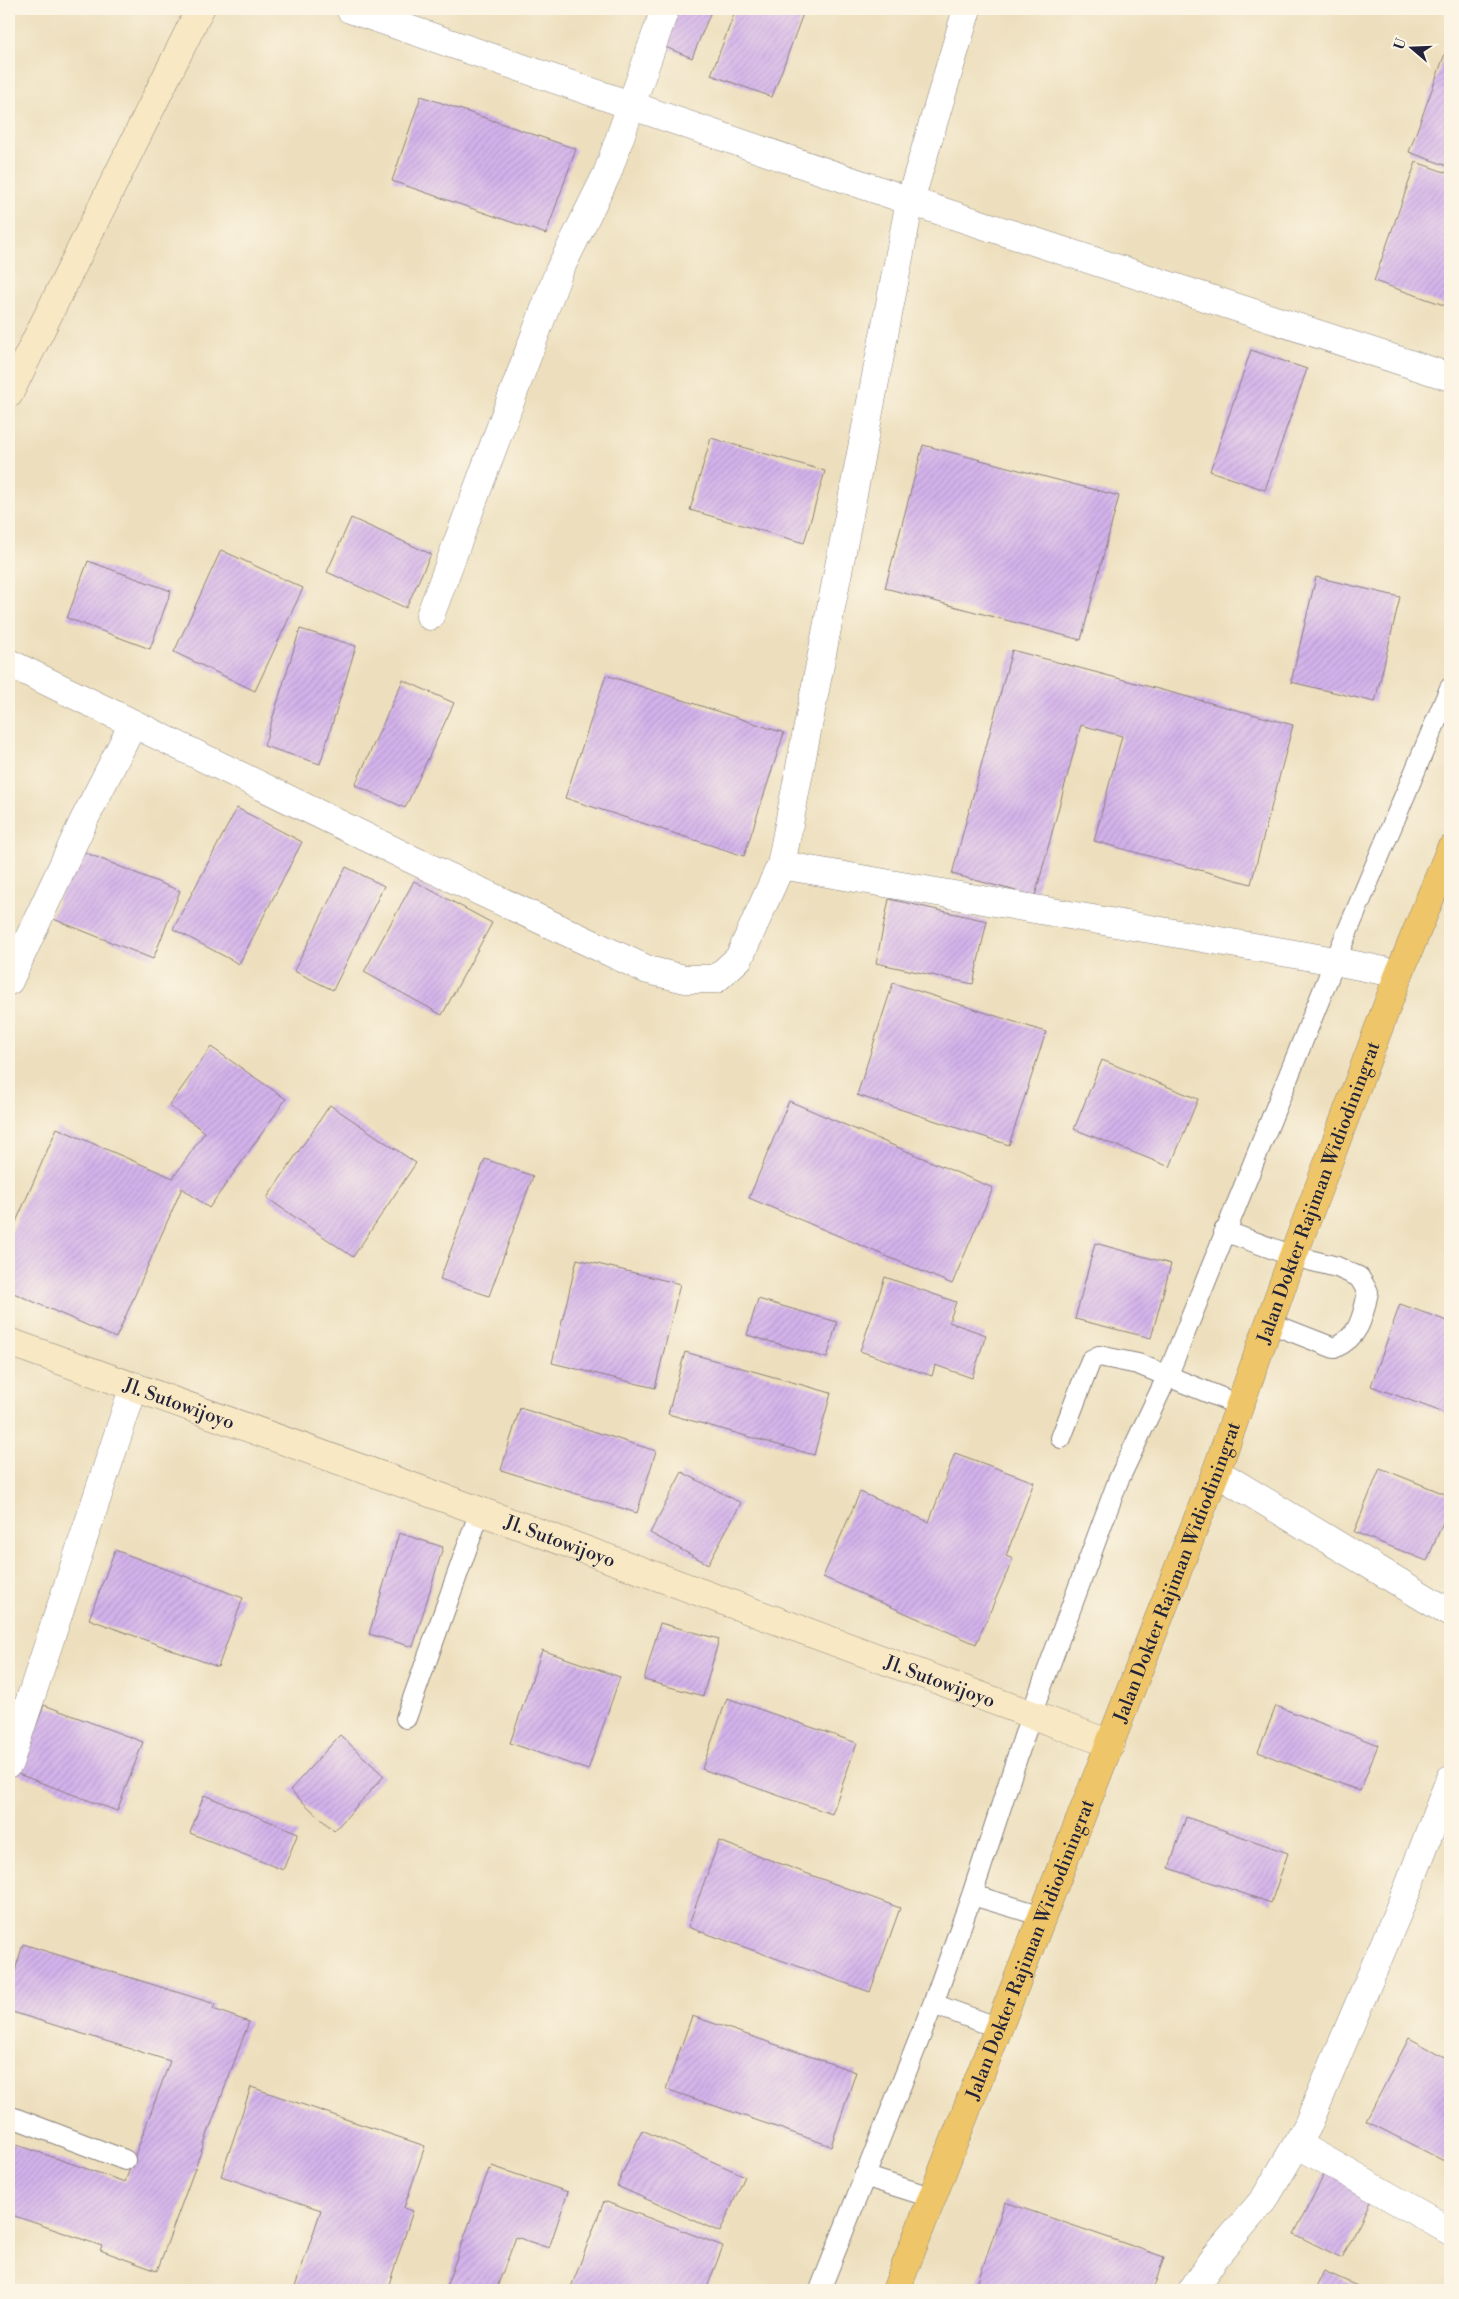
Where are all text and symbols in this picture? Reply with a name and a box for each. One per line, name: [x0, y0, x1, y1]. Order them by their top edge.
north arrow: [1386, 22, 1436, 72]
text: U: [1390, 36, 1411, 52]
street label: Jalan Dokter Rajiman Widiodiningrat: [1251, 1038, 1386, 1348]
street label: Jl. Sutowijoyo: [119, 1373, 238, 1435]
street label: Jalan Dokter Rajiman Widiodiningrat: [1108, 1418, 1246, 1727]
street label: Jl. Sutowijoyo: [500, 1510, 619, 1573]
street label: Jl. Sutowijoyo: [880, 1650, 999, 1713]
street label: Jalan Dokter Rajiman Widiodiningrat: [960, 1796, 1100, 2104]

